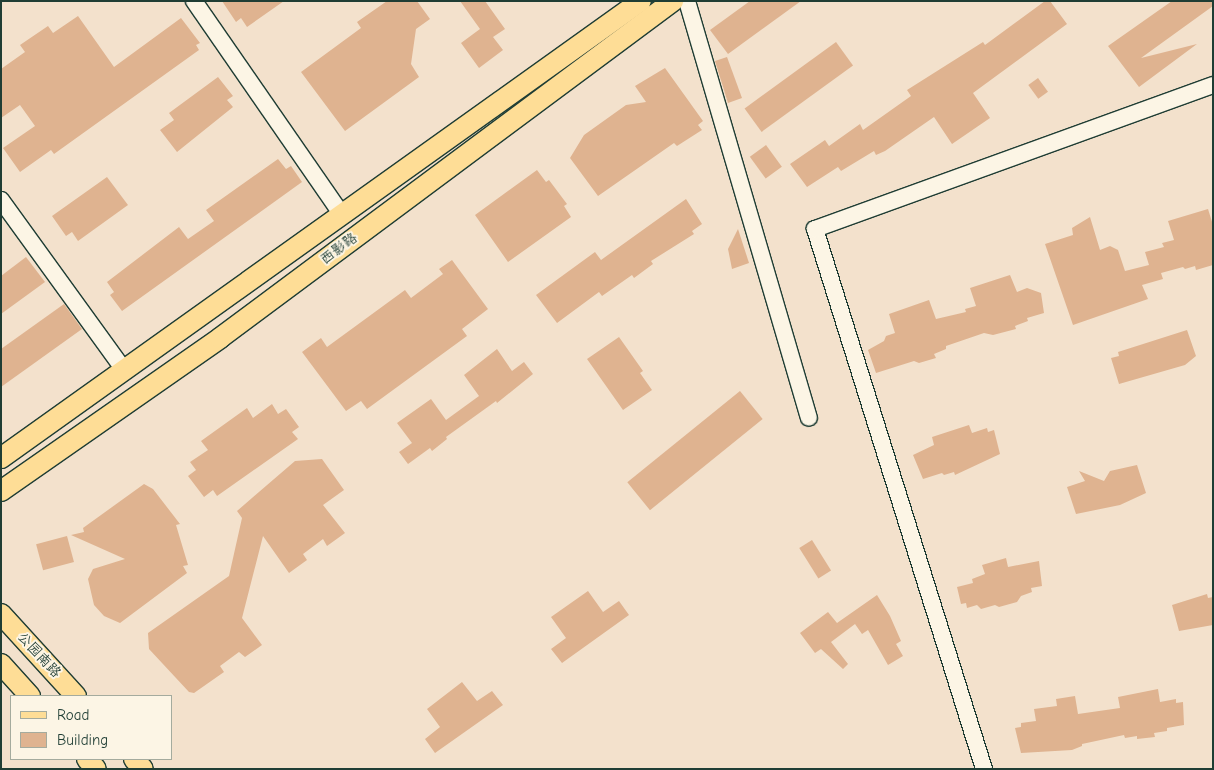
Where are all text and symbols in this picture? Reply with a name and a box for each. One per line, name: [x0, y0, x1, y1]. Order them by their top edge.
street label: 西影路: [317, 230, 361, 268]
street label: 公园南路: [14, 629, 64, 681]
legend: [10, 695, 172, 760]
text: Road: [57, 706, 89, 724]
text: Building: [57, 731, 108, 749]

